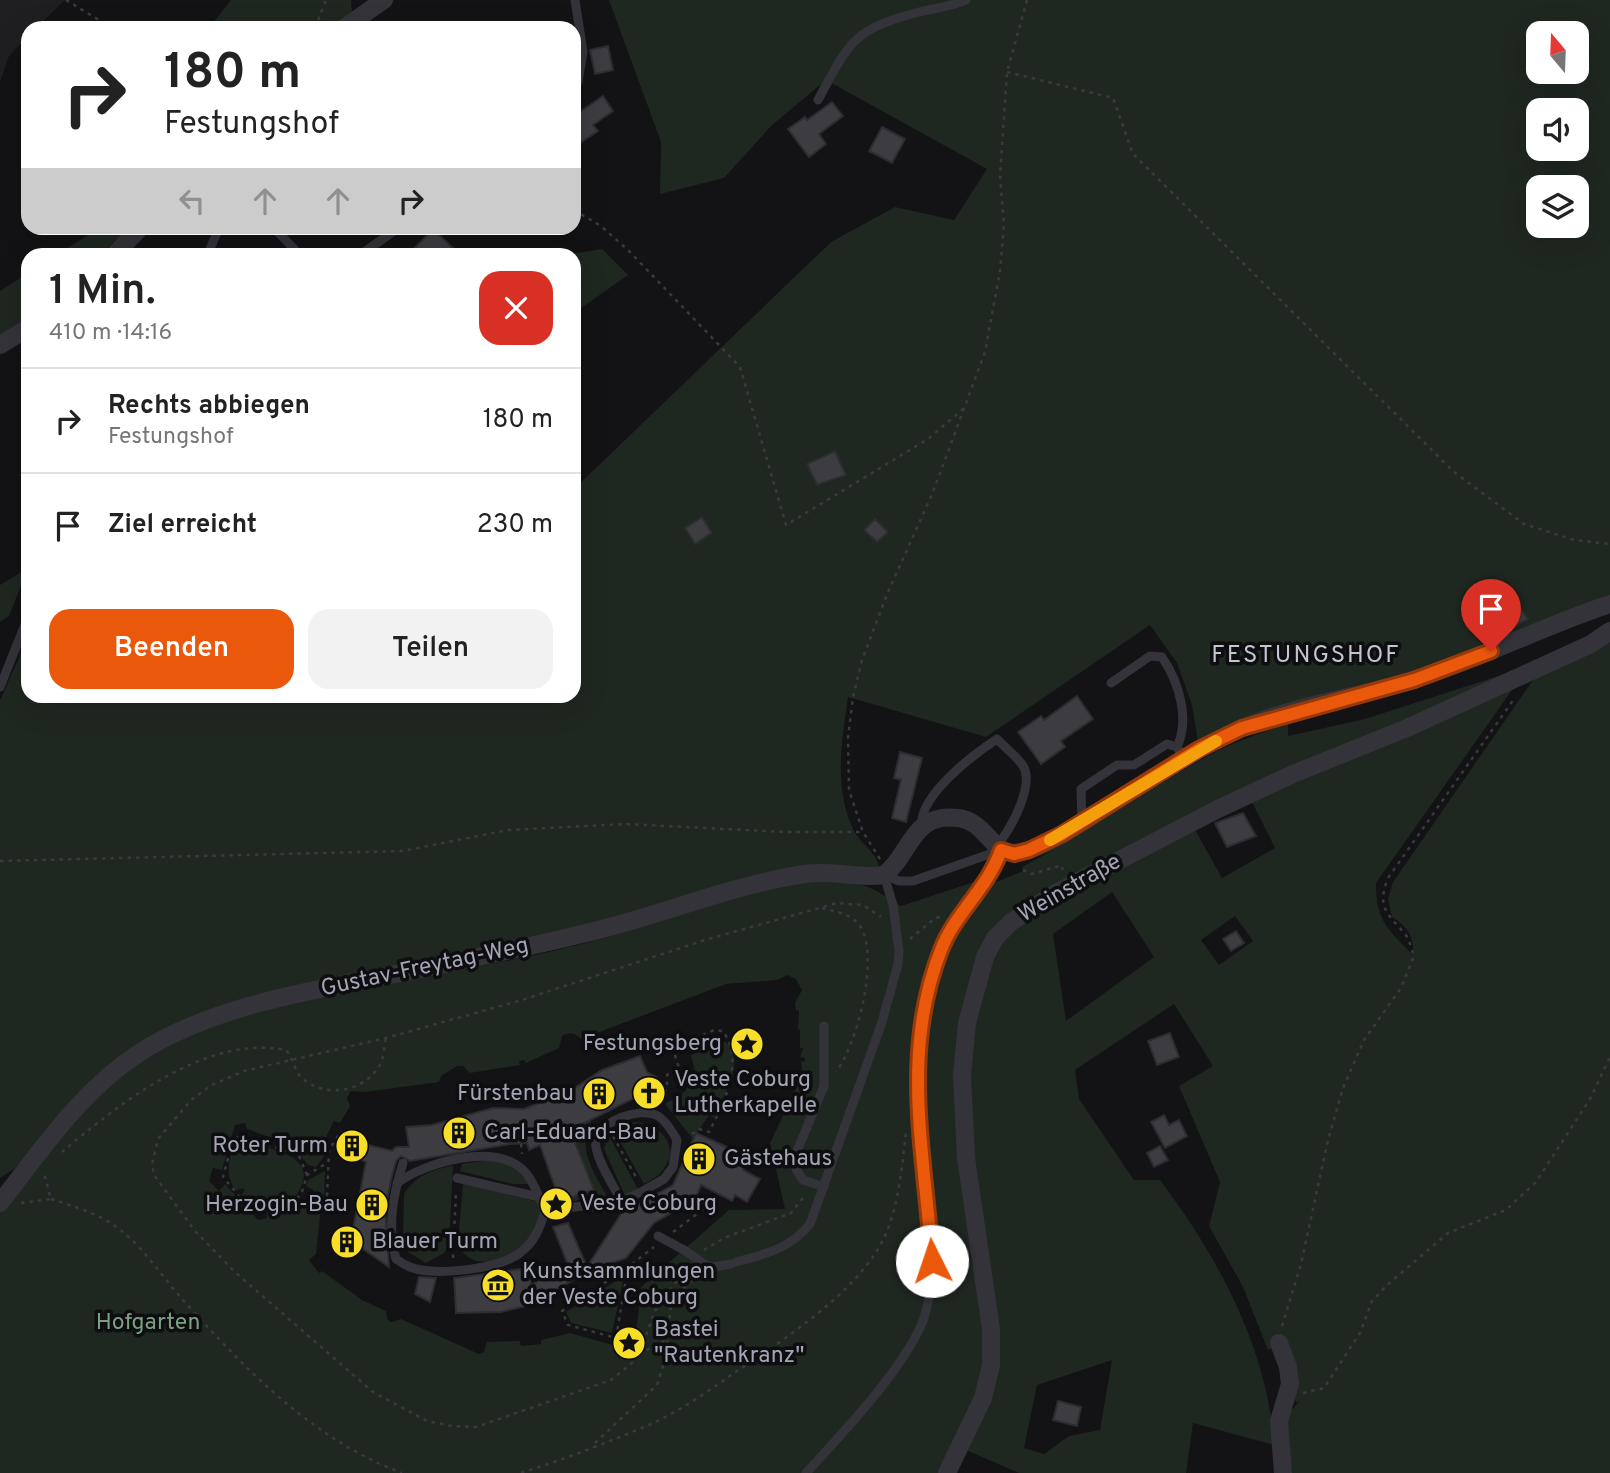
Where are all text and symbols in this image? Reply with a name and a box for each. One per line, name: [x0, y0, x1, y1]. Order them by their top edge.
north arrow: [1526, 21, 1589, 84]
map controls: [1526, 21, 1589, 238]
text: 180 m: [164, 44, 301, 106]
icon: right: [49, 49, 140, 140]
button: sound: [1526, 98, 1589, 161]
text: Festungshof: [164, 105, 339, 145]
button: layers: [1526, 175, 1589, 238]
icon: left: [173, 182, 211, 220]
icon: ahead: [246, 182, 284, 220]
icon: ahead: [319, 182, 357, 220]
icon: right: [392, 182, 430, 220]
text: 1 Min.: [49, 266, 156, 319]
button: close: [479, 271, 553, 345]
text: 410 m · 14:16: [49, 319, 172, 348]
text: Rechts abbiegen: [108, 390, 310, 423]
icon: right: [49, 402, 87, 440]
text: 180 m: [483, 404, 553, 437]
text: Festungshof: [108, 423, 234, 452]
icon: arrive: [49, 507, 87, 545]
text: Ziel erreicht: [108, 509, 257, 542]
text: 230 m: [477, 509, 553, 542]
pin: [1461, 579, 1521, 651]
icon: arrive: [1472, 590, 1510, 628]
button: Beenden: [49, 609, 294, 689]
button: Teilen: [308, 609, 553, 689]
district label: FESTUNGSHOF: [1211, 641, 1401, 671]
street label: Weinstraße: [1013, 848, 1127, 930]
street label: Gustav-Freytag-Weg: [318, 932, 532, 1004]
place icon: Festungsberg: [728, 1025, 766, 1063]
place label: Festungsberg: [583, 1030, 722, 1059]
place label: Veste Coburg Lutherkapelle: [674, 1066, 817, 1121]
church icon: Veste Coburg Lutherkapelle: [630, 1074, 668, 1112]
building icon: Fürstenbau: [580, 1075, 618, 1113]
place label: Fürstenbau: [457, 1080, 574, 1109]
building icon: Carl-Eduard-Bau: [440, 1114, 478, 1152]
place label: Carl-Eduard-Bau: [484, 1119, 657, 1148]
building icon: Roter Turm: [333, 1127, 371, 1165]
place label: Roter Turm: [212, 1132, 328, 1161]
building icon: Gästehaus: [680, 1140, 718, 1178]
place label: Gästehaus: [724, 1145, 832, 1174]
place icon: Veste Coburg: [537, 1185, 575, 1223]
building icon: Herzogin-Bau: [353, 1186, 391, 1224]
place label: Veste Coburg: [580, 1190, 717, 1219]
place label: Herzogin-Bau: [205, 1191, 348, 1220]
building icon: Blauer Turm: [328, 1223, 366, 1261]
position arrow: [895, 1224, 969, 1298]
place label: Blauer Turm: [372, 1228, 498, 1257]
place label: Kunstsammlungen der Veste Coburg: [522, 1258, 715, 1313]
museum icon: Kunstsammlungen der Veste Coburg: [479, 1266, 517, 1304]
park label: Hofgarten: [96, 1309, 200, 1338]
place label: Bastei "Rautenkranz": [654, 1316, 805, 1371]
place icon: Bastei "Rautenkranz": [610, 1324, 648, 1362]

